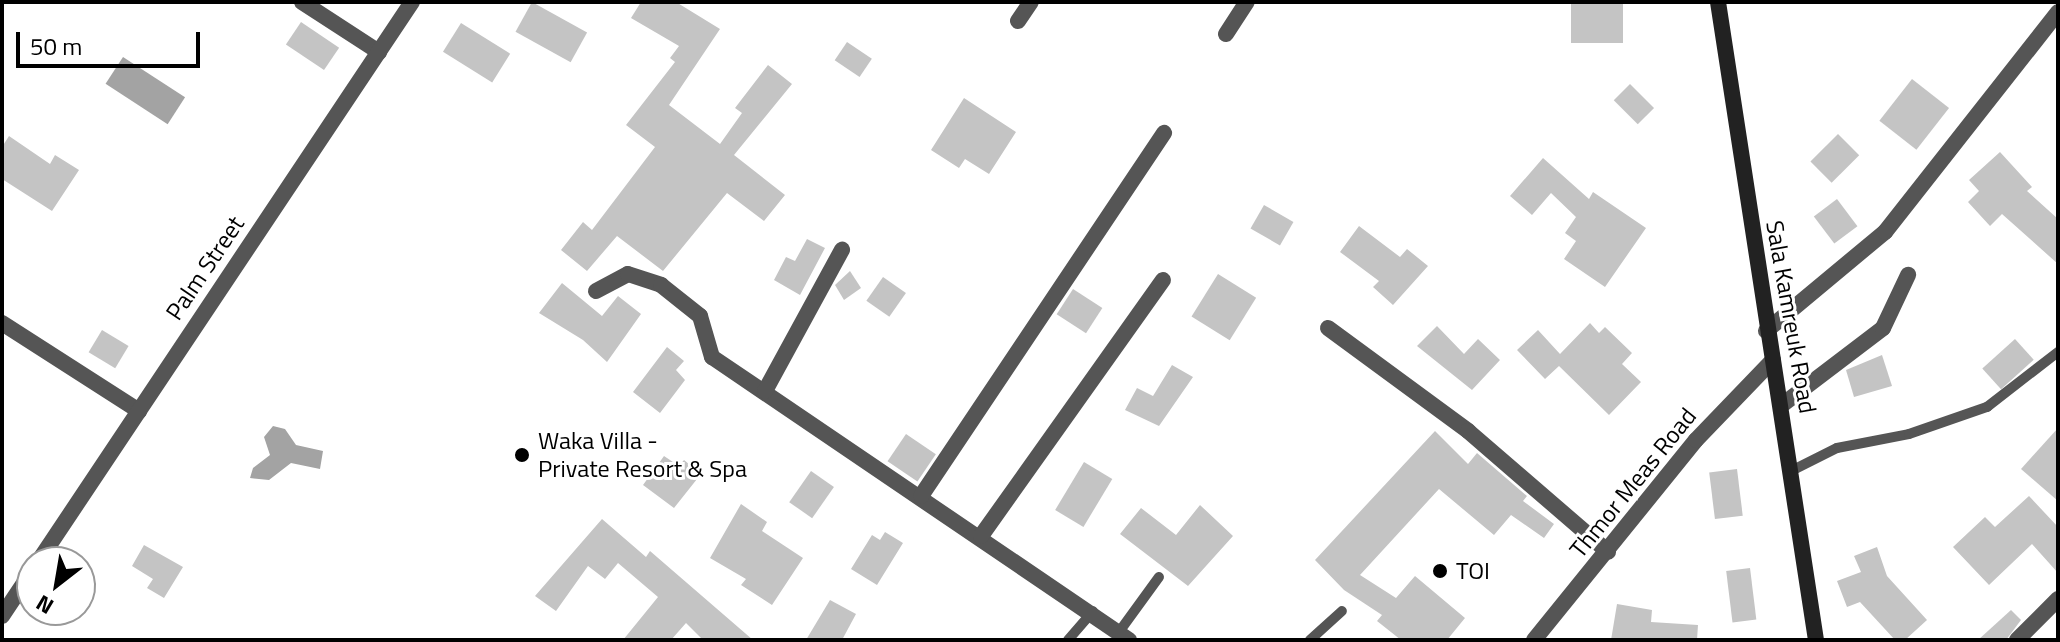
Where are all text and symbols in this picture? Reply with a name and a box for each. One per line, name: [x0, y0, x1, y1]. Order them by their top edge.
scale bar: [20, 16, 204, 66]
text: 50 m: [30, 28, 82, 64]
street label: Palm Street: [160, 211, 250, 325]
street label: Sala Kamreuk Road: [1760, 218, 1822, 416]
street label: Thmor Meas Road: [1564, 402, 1702, 564]
place label: Waka Villa - Private Resort & Spa: [538, 427, 747, 483]
marker: Waka Villa - Private Resort & Spa: [513, 446, 531, 464]
north arrow: [16, 546, 96, 626]
place label: TOI: [1456, 557, 1490, 585]
marker: TOI: [1431, 562, 1449, 580]
text: N: [29, 586, 60, 623]

